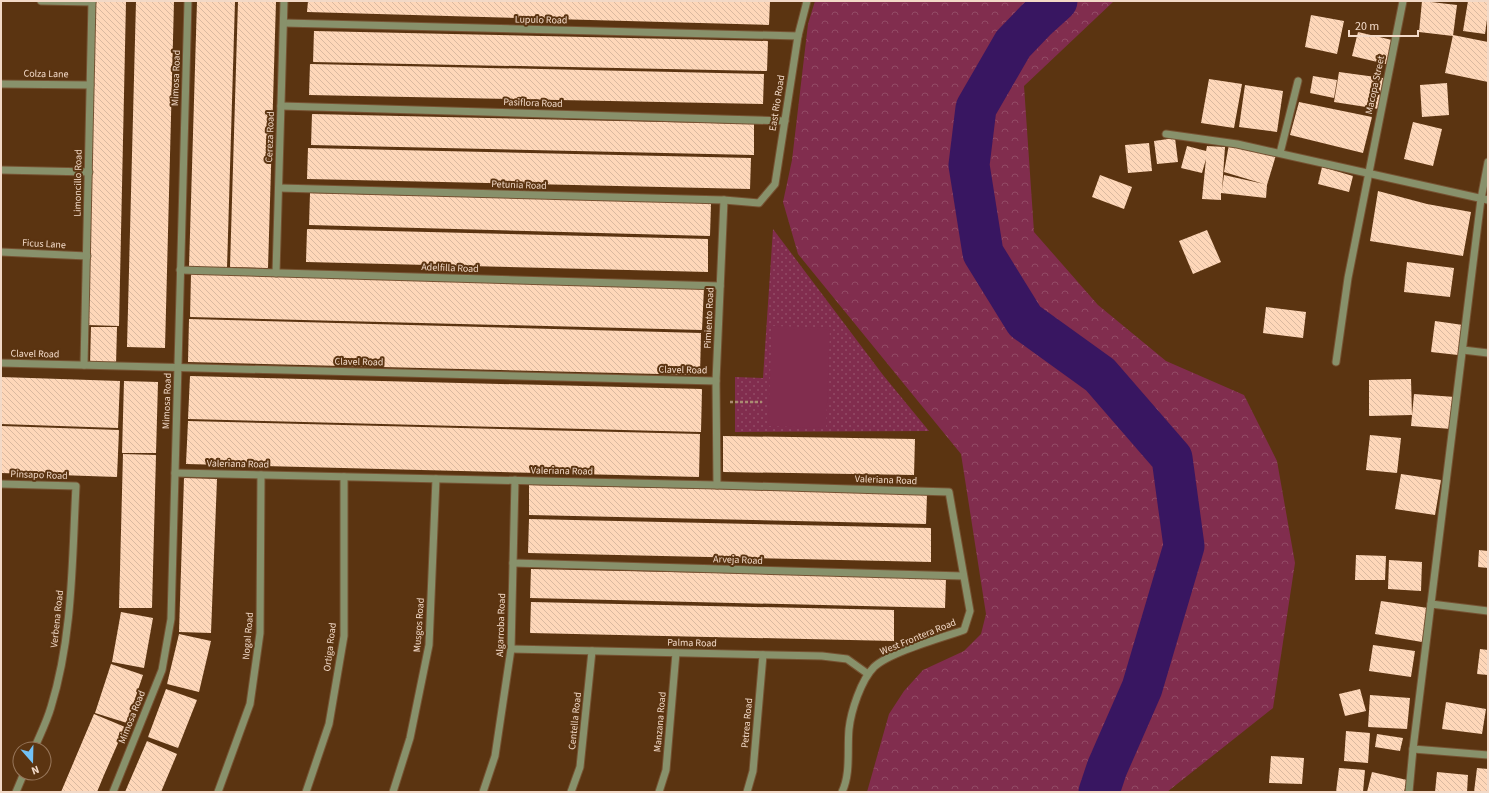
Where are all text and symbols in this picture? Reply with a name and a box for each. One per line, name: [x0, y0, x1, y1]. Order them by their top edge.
scale bar: [1349, 12, 1418, 38]
street label: Lupulo Road: [515, 13, 567, 27]
text: 20 m: [1355, 18, 1379, 35]
street label: Mimosa Road: [168, 50, 184, 106]
street label: Macopa Street: [1362, 54, 1388, 116]
street label: Colza Lane: [23, 67, 69, 81]
street label: East Rio Road: [766, 74, 788, 132]
street label: Pasiflora Road: [503, 95, 563, 111]
street label: Cereza Road: [262, 111, 278, 163]
street label: Limoncillo Road: [70, 149, 86, 217]
street label: Petunia Road: [491, 177, 547, 193]
street label: Ficus Lane: [22, 236, 66, 252]
street label: Adelfilla Road: [421, 260, 479, 276]
street label: Pimiento Road: [700, 287, 718, 349]
street label: Clavel Road: [10, 347, 60, 361]
street label: Clavel Road: [334, 355, 384, 369]
street label: Clavel Road: [658, 363, 708, 377]
street label: Mimosa Road: [159, 373, 175, 429]
street label: Valeriana Road: [207, 456, 269, 472]
street label: Valeriana Road: [531, 463, 593, 479]
street label: Pinsapo Road: [10, 467, 68, 483]
street label: Valeriana Road: [855, 472, 917, 488]
street label: Arveja Road: [713, 552, 763, 568]
street label: Verbena Road: [47, 589, 67, 649]
street label: Algarroba Road: [493, 593, 509, 657]
street label: Musgos Road: [410, 597, 428, 653]
street label: Nogal Road: [239, 612, 257, 660]
street label: West Frontera Road: [878, 615, 958, 659]
street label: Ortiga Road: [320, 622, 340, 672]
street label: Palma Road: [667, 636, 717, 650]
street label: Mimosa Road: [115, 688, 149, 746]
street label: Centella Road: [565, 691, 585, 751]
street label: Manzana Road: [650, 691, 670, 753]
street label: Petrea Road: [738, 697, 756, 749]
north arrow: [12, 741, 52, 781]
text: N: [29, 762, 41, 778]

